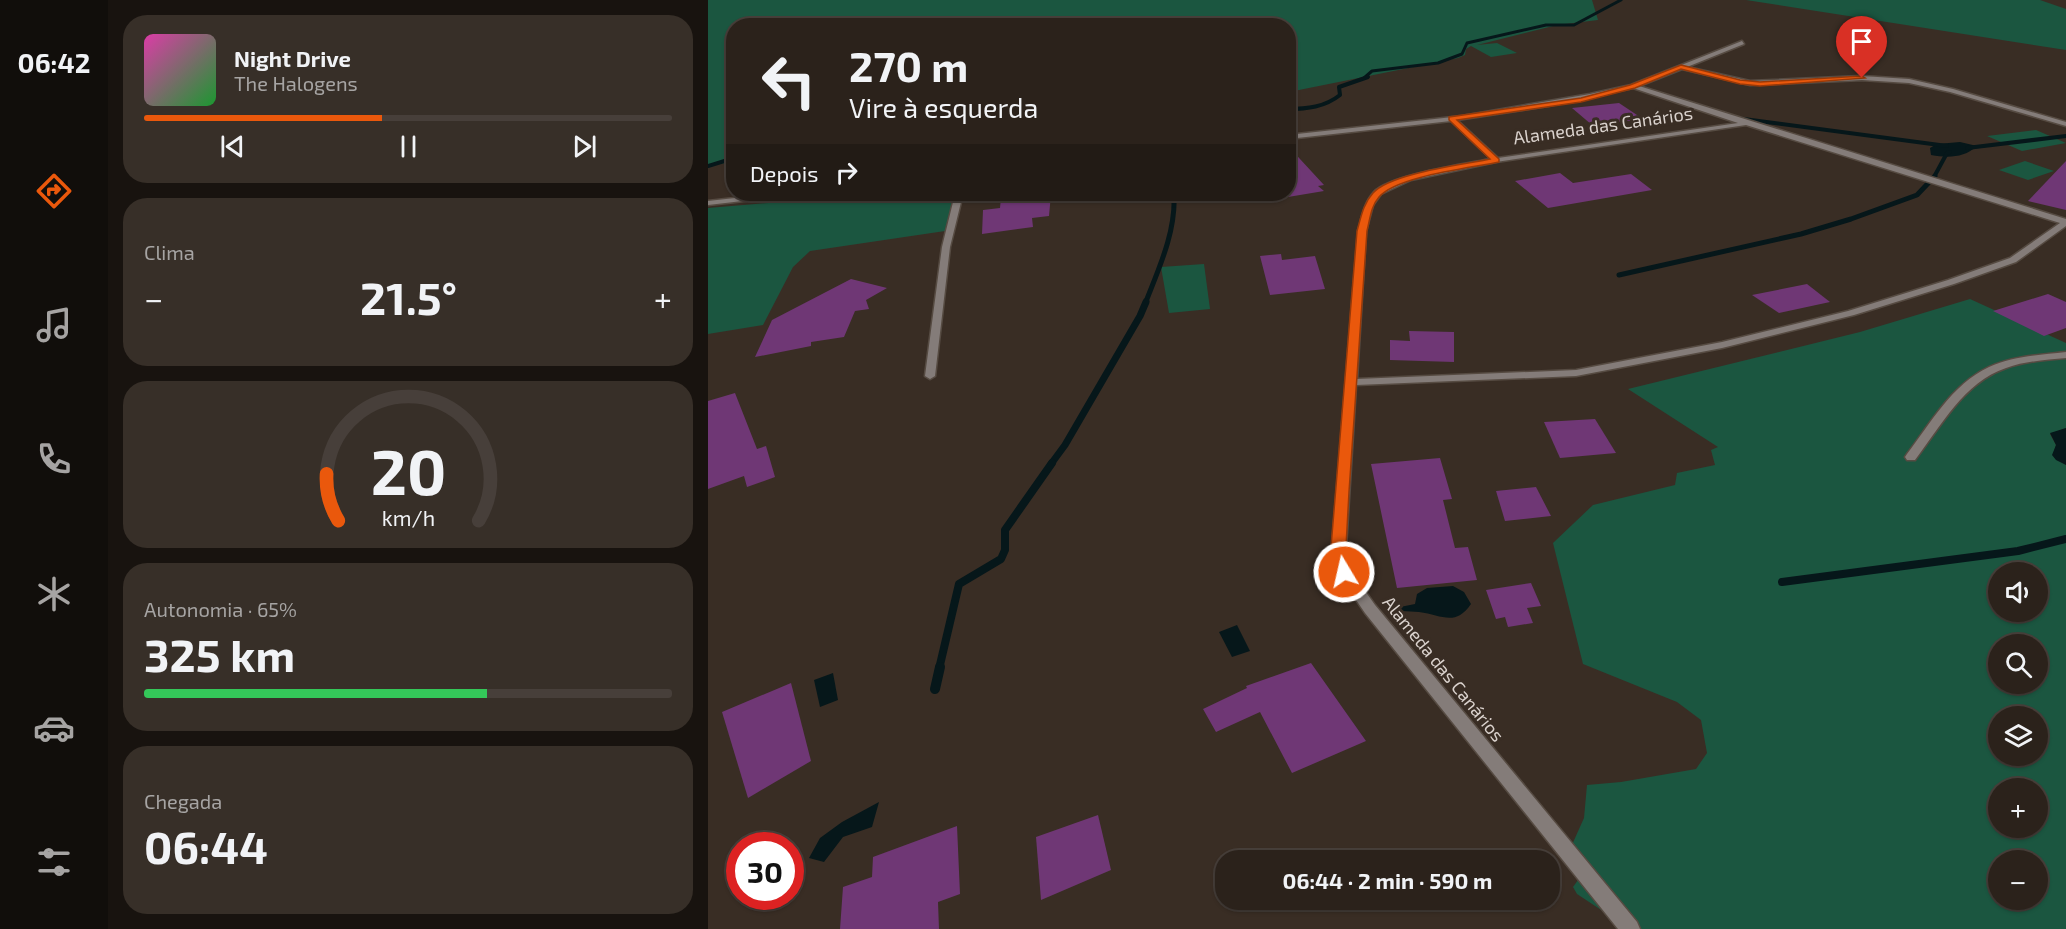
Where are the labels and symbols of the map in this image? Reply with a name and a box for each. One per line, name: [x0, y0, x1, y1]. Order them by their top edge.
pin: [1836, 16, 1887, 78]
street label: Alameda das Canários: [1512, 102, 1694, 148]
position arrow: [1312, 540, 1376, 604]
street label: Alameda das Canários: [1378, 591, 1509, 746]
speed limit sign: 30: [726, 832, 804, 910]

